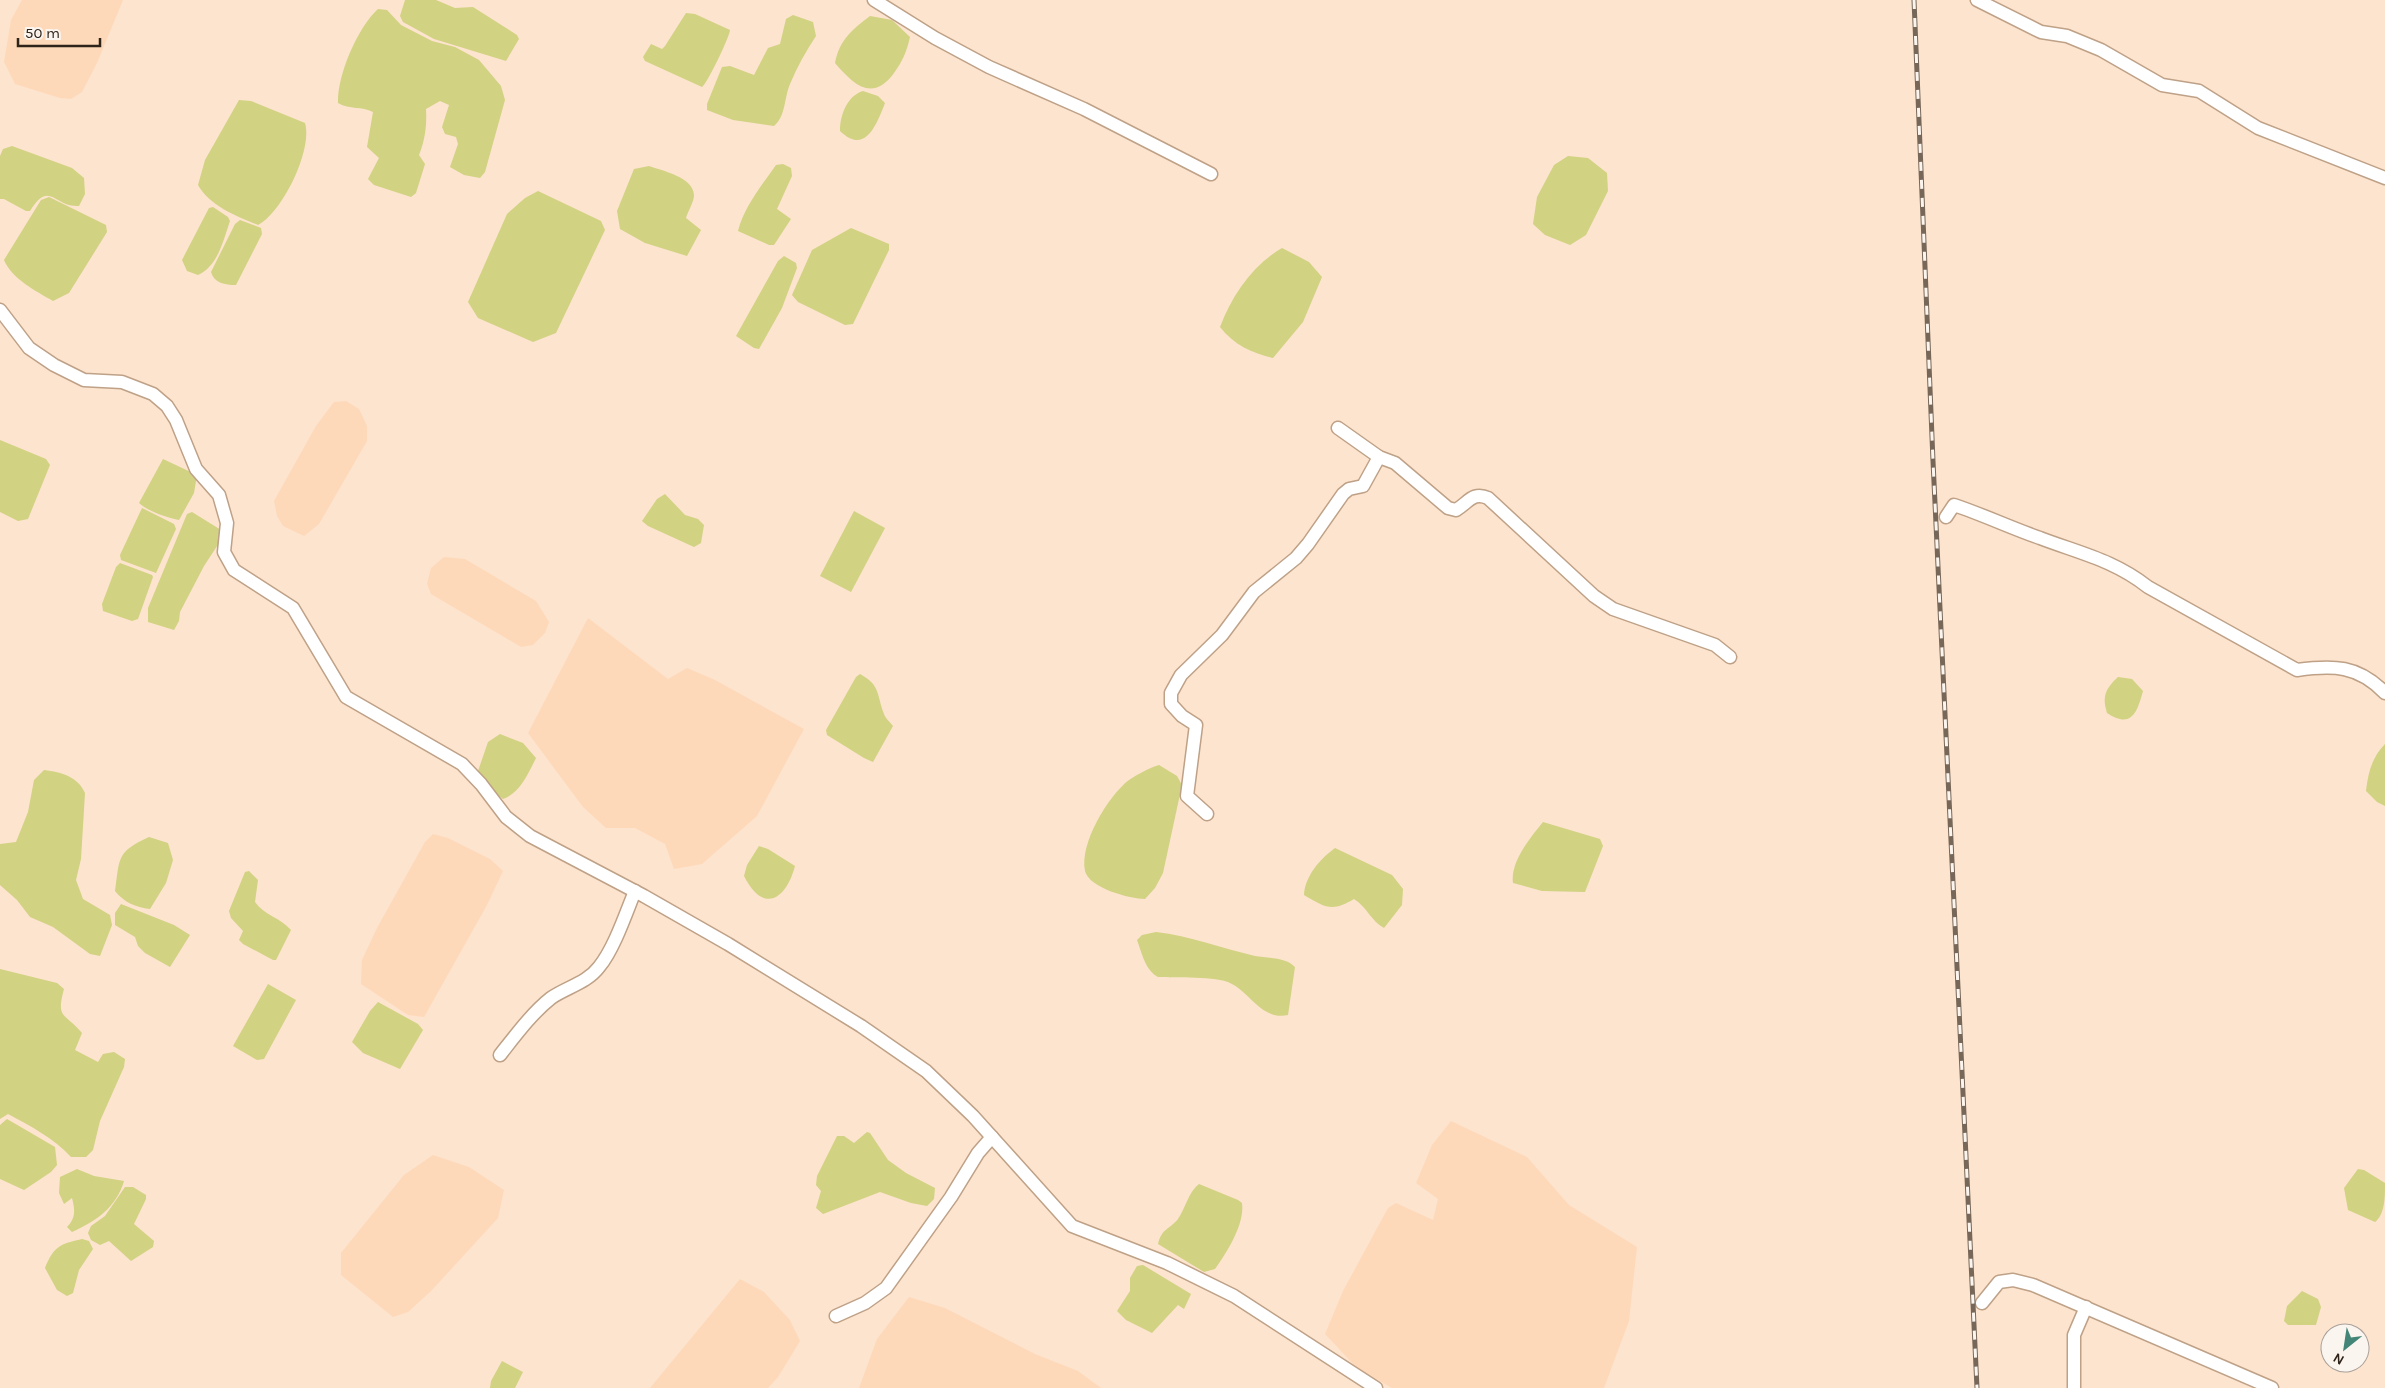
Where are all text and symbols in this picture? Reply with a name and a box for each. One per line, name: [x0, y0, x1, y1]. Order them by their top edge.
scale bar: [18, 15, 100, 47]
text: 50 m: [25, 24, 60, 42]
north arrow: [2320, 1323, 2370, 1373]
text: N: [2330, 1349, 2347, 1369]

